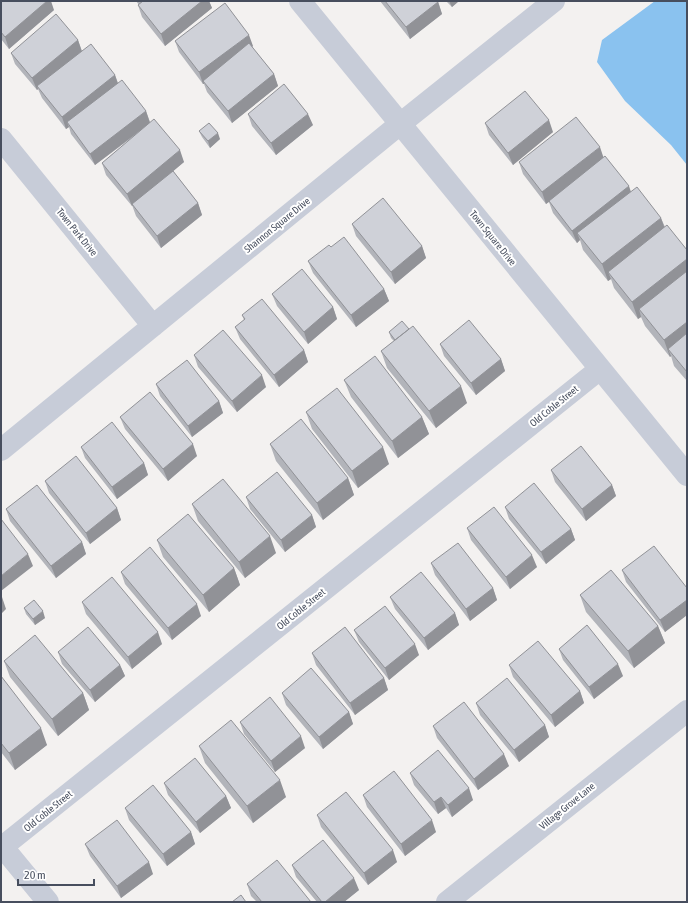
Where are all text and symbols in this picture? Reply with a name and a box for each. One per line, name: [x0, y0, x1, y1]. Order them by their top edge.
street label: Shannon Square Drive: [242, 195, 312, 255]
street label: Town Park Drive: [54, 206, 100, 258]
street label: Town Square Drive: [468, 208, 519, 268]
street label: Old Coble Street: [528, 383, 580, 429]
street label: Old Coble Street: [275, 586, 327, 632]
street label: Village Grove Lane: [537, 780, 597, 832]
street label: Old Coble Street: [22, 788, 74, 834]
scale bar: [18, 861, 94, 887]
text: 20 m: [24, 868, 46, 882]

